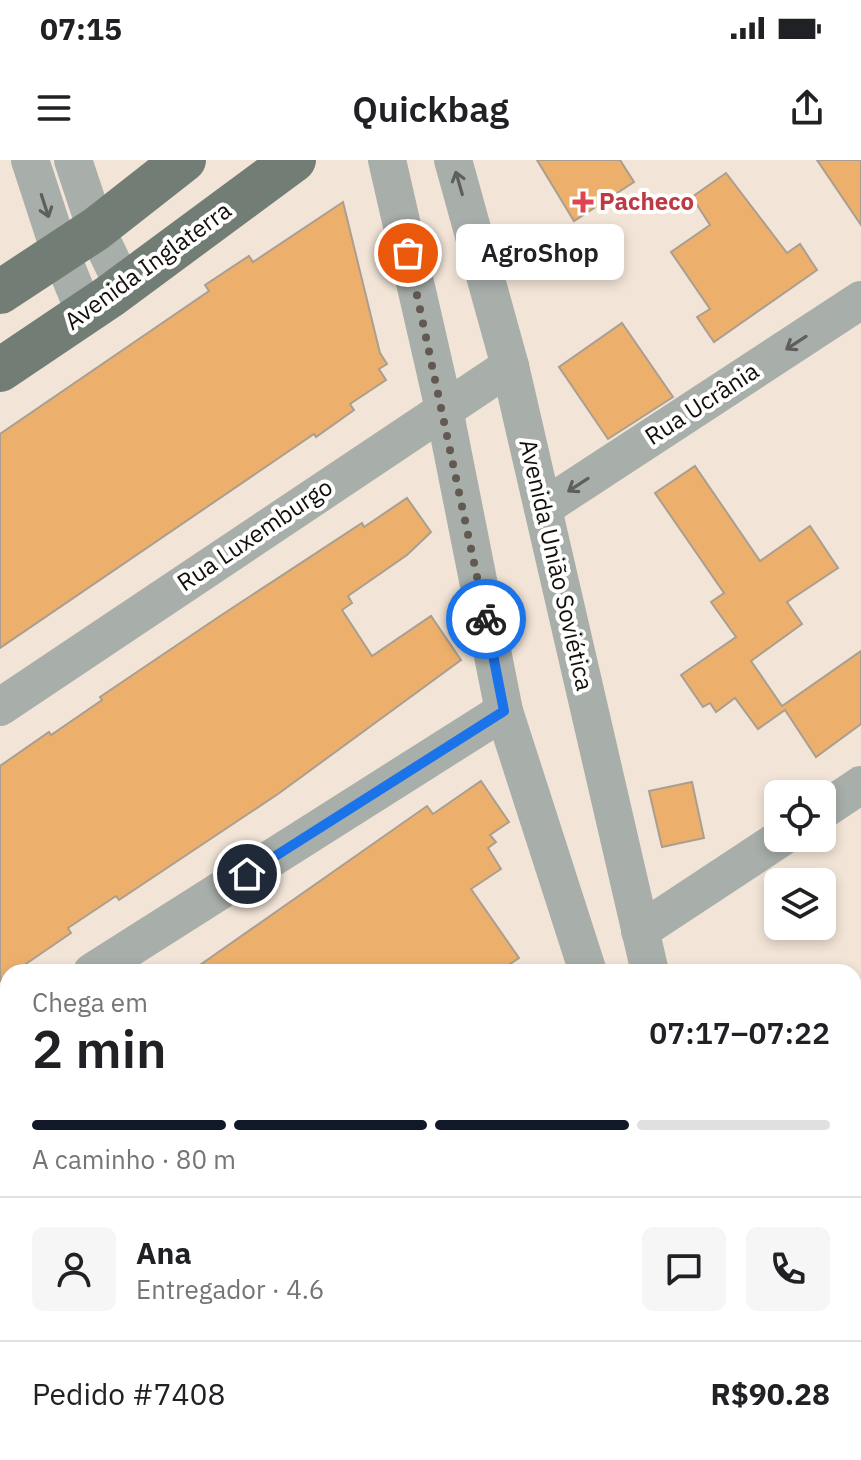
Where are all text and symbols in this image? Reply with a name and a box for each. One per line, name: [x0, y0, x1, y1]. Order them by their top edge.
text: 07:15: [40, 9, 122, 48]
text: Quickbag: [352, 85, 509, 132]
icon: menu: [32, 86, 76, 130]
icon: share: [785, 86, 829, 130]
one-way arrow: [451, 170, 466, 196]
place label: Pacheco: [599, 185, 694, 217]
one-way arrow: [39, 193, 53, 218]
marker: Pacheco: [574, 193, 592, 211]
street label: Avenida Inglaterra: [58, 194, 237, 337]
pin: [374, 219, 442, 287]
callout: AgroShop: [456, 225, 624, 281]
icon: bag: [386, 231, 430, 275]
text: AgroShop: [481, 235, 599, 269]
one-way arrow: [785, 334, 807, 351]
street label: Rua Ucrânia: [638, 354, 765, 452]
street label: Avenida União Soviética: [512, 436, 602, 694]
street label: Rua Luxemburgo: [171, 470, 338, 598]
one-way arrow: [567, 477, 590, 493]
courier: [446, 579, 526, 659]
icon: bike: [464, 597, 508, 641]
map controls: [764, 780, 836, 940]
button: locate: [764, 780, 836, 852]
pin: [213, 840, 281, 908]
icon: home: [225, 852, 269, 896]
button: layers: [764, 868, 836, 940]
text: Chega em: [32, 985, 148, 1019]
text: 07:17–07:22: [649, 1013, 830, 1052]
text: 2 min: [32, 1015, 167, 1082]
text: A caminho · 80 m: [32, 1142, 236, 1176]
button: person: [32, 1227, 116, 1311]
button: chat: [642, 1227, 726, 1311]
button: phone: [746, 1227, 830, 1311]
text: Ana: [136, 1233, 192, 1272]
text: Entregador · 4.6: [136, 1272, 324, 1306]
text: Pedido #7408: [32, 1374, 226, 1413]
text: R$90.28: [710, 1374, 830, 1413]

